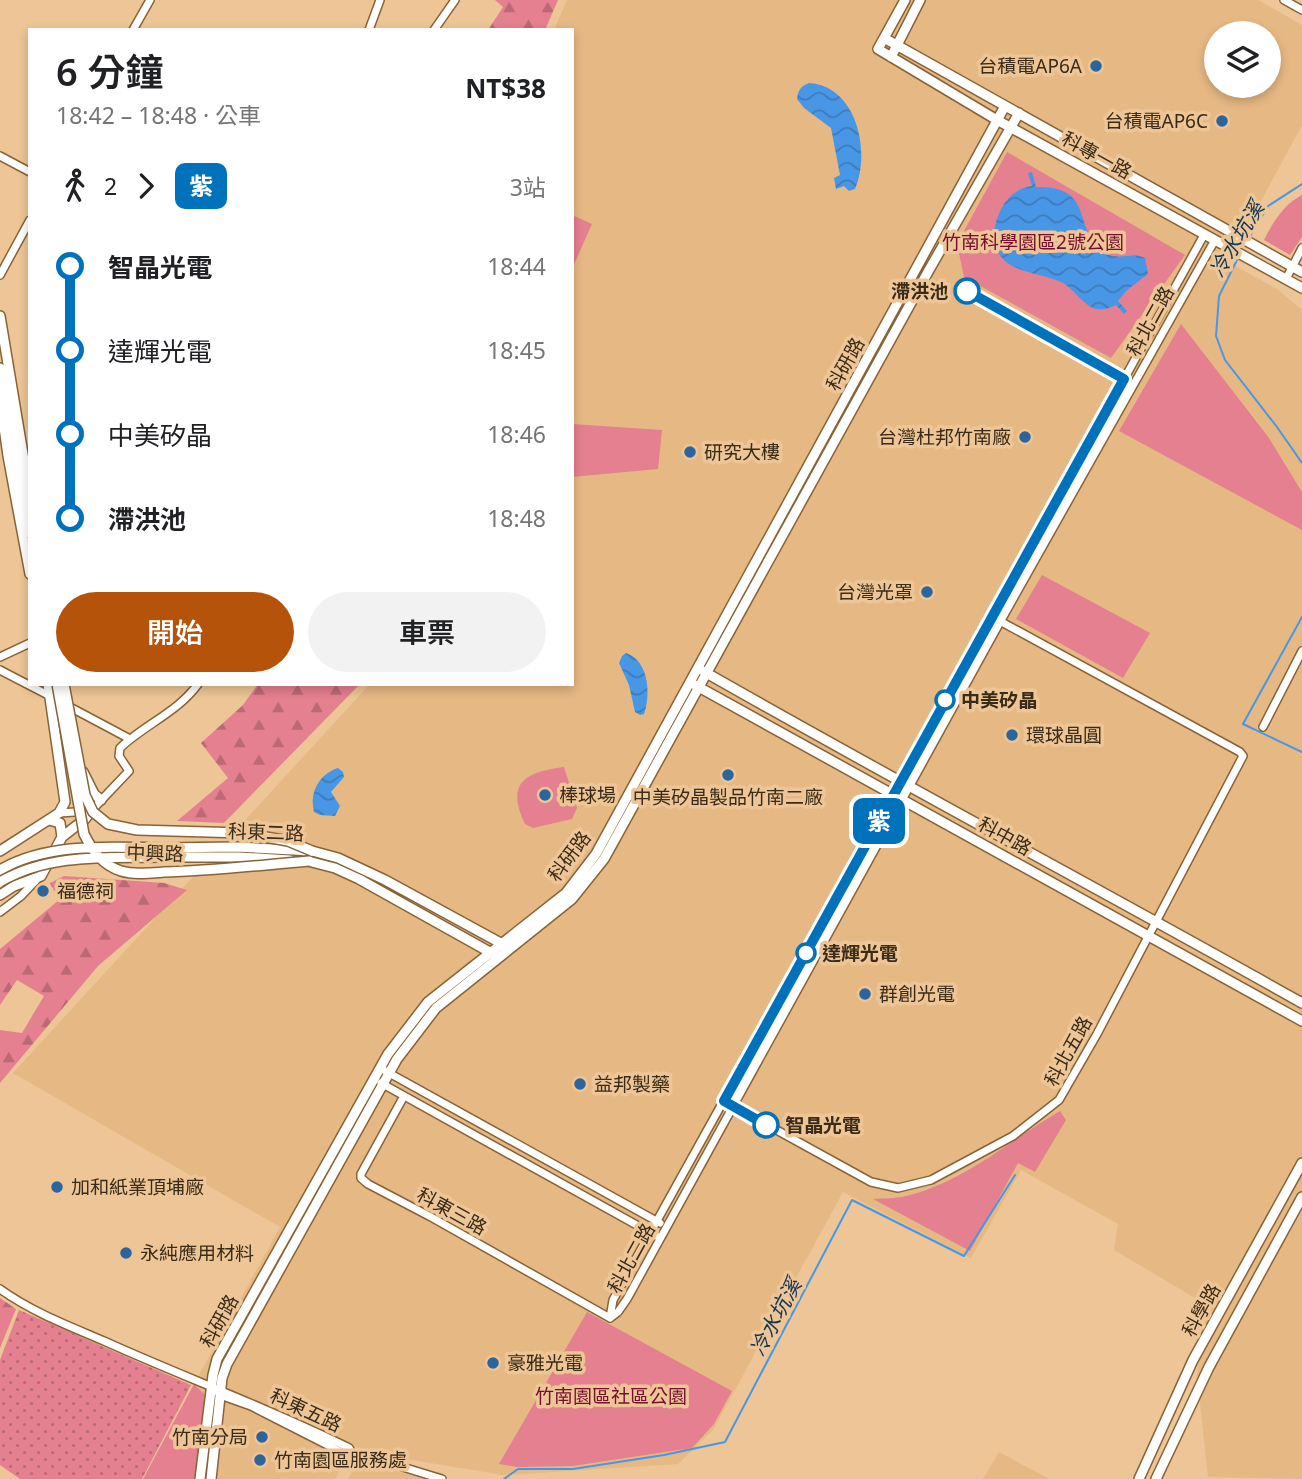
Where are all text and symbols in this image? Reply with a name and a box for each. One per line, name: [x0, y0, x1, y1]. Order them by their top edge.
map controls: [1204, 21, 1281, 98]
button: layers: [1204, 21, 1281, 98]
text: 6 分鐘: [56, 45, 164, 97]
place label: 台積電AP6A: [978, 53, 1083, 79]
marker: 台積電AP6A: [1088, 58, 1104, 74]
text: NT$38: [465, 70, 546, 106]
text: 18:42 – 18:48 · 公車: [56, 99, 261, 131]
place label: 台積電AP6C: [1104, 108, 1208, 134]
marker: 台積電AP6C: [1214, 113, 1230, 129]
street label: 科專一路: [1057, 125, 1137, 185]
icon: walk: [56, 167, 94, 205]
icon: forward: [127, 167, 165, 205]
text: 紫: [189, 169, 213, 202]
text: 2: [104, 170, 117, 202]
text: 3站: [510, 171, 546, 203]
water label: 冷水坑溪: [1202, 193, 1271, 282]
park label: 竹南科學園區2號公園: [942, 229, 1124, 255]
text: 智晶光電: [108, 249, 212, 285]
text: 18:44: [487, 250, 546, 282]
place label: 滯洪池: [891, 278, 948, 304]
marker: 滯洪池: [954, 278, 980, 304]
street label: 科北二路: [1120, 281, 1180, 361]
text: 達輝光電: [108, 333, 212, 369]
street label: 科研路: [820, 333, 870, 395]
text: 18:45: [487, 334, 546, 366]
text: 中美矽晶: [108, 417, 212, 453]
text: 18:46: [487, 418, 546, 450]
place label: 台灣杜邦竹南廠: [878, 424, 1011, 450]
marker: 台灣杜邦竹南廠: [1017, 429, 1033, 445]
place label: 研究大樓: [704, 439, 780, 465]
marker: 研究大樓: [682, 444, 698, 460]
text: 滯洪池: [108, 501, 186, 537]
text: 18:48: [487, 502, 546, 534]
place label: 台灣光罩: [837, 579, 913, 605]
marker: 台灣光罩: [919, 584, 935, 600]
button: 開始: [56, 592, 294, 672]
button: 車票: [308, 592, 546, 672]
place label: 中美矽晶: [961, 687, 1037, 713]
marker: 中美矽晶: [935, 690, 955, 710]
place label: 環球晶圓: [1026, 722, 1102, 748]
marker: 環球晶圓: [1004, 727, 1020, 743]
marker: 中美矽晶製品竹南二廠: [720, 767, 736, 783]
place label: 棒球場: [559, 782, 616, 808]
place label: 中美矽晶製品竹南二廠: [633, 784, 823, 810]
marker: 棒球場: [537, 787, 553, 803]
line badge: 紫: [856, 798, 902, 844]
text: 紫: [867, 804, 891, 837]
street label: 科中路: [974, 811, 1036, 861]
street label: 科東二路: [228, 818, 304, 846]
street label: 科研路: [541, 825, 597, 887]
street label: 中興路: [126, 839, 184, 867]
place label: 福德祠: [57, 878, 114, 904]
marker: 福德祠: [35, 883, 51, 899]
place label: 達輝光電: [822, 940, 898, 966]
marker: 達輝光電: [796, 943, 816, 963]
place label: 群創光電: [879, 981, 955, 1007]
marker: 群創光電: [857, 986, 873, 1002]
street label: 科北五路: [1038, 1011, 1098, 1091]
place label: 益邦製藥: [594, 1071, 670, 1097]
marker: 益邦製藥: [572, 1076, 588, 1092]
marker: 智晶光電: [753, 1112, 779, 1138]
place label: 智晶光電: [785, 1112, 861, 1138]
place label: 加和紙業頂埔廠: [71, 1174, 204, 1200]
marker: 加和紙業頂埔廠: [49, 1179, 65, 1195]
street label: 科東三路: [412, 1181, 492, 1241]
street label: 科北二路: [601, 1218, 661, 1298]
place label: 永純應用材料: [140, 1240, 254, 1266]
marker: 永純應用材料: [118, 1245, 134, 1261]
water label: 冷水坑溪: [743, 1271, 808, 1361]
street label: 科學路: [1176, 1279, 1226, 1341]
street label: 科研路: [194, 1290, 244, 1352]
place label: 豪雅光電: [507, 1350, 583, 1376]
marker: 豪雅光電: [485, 1355, 501, 1371]
street label: 科東五路: [266, 1382, 346, 1438]
park label: 竹南園區社區公園: [535, 1383, 687, 1409]
place label: 竹南分局: [172, 1424, 248, 1450]
marker: 竹南分局: [254, 1429, 270, 1445]
place label: 竹南園區服務處: [274, 1447, 407, 1473]
marker: 竹南園區服務處: [252, 1452, 268, 1468]

